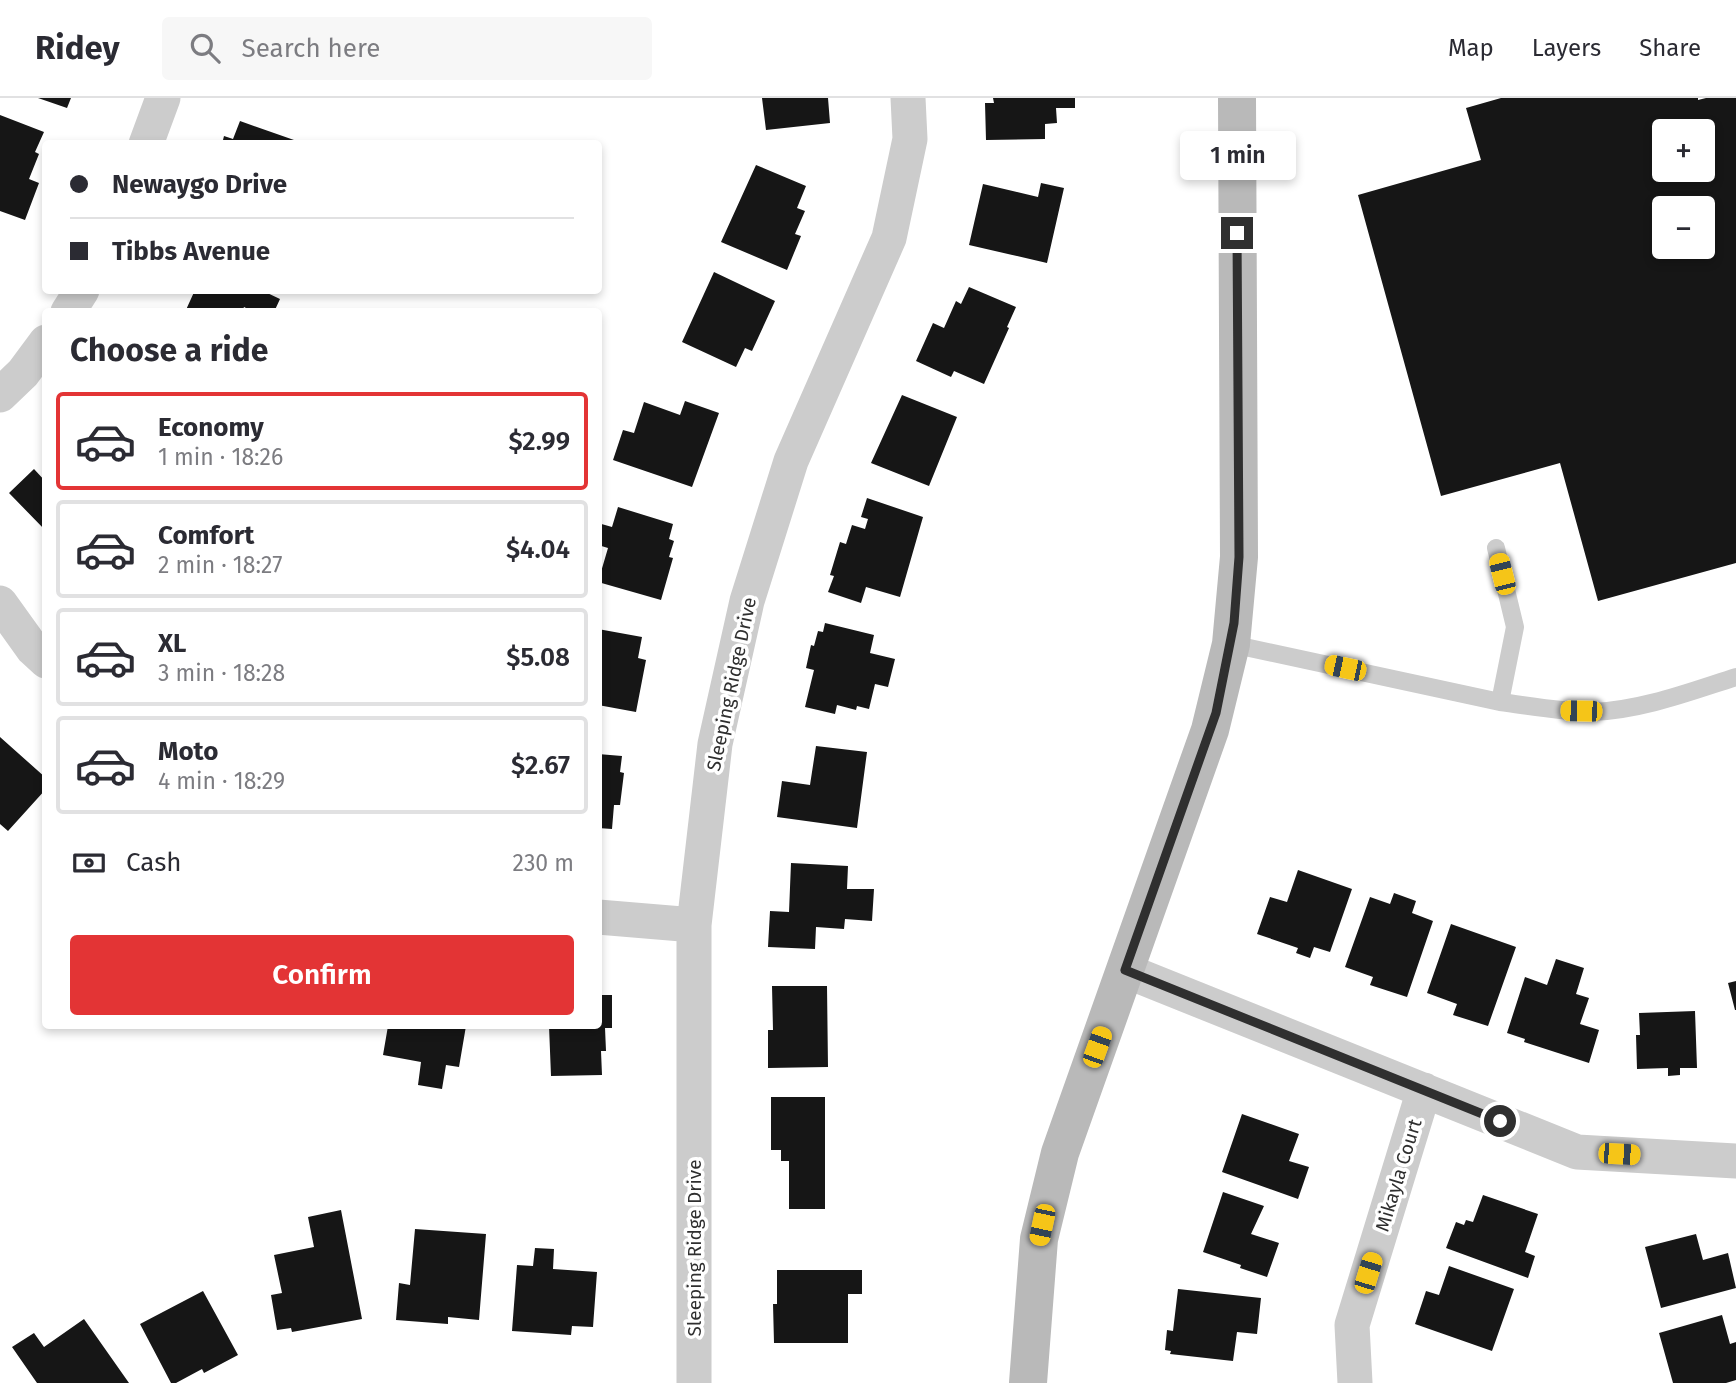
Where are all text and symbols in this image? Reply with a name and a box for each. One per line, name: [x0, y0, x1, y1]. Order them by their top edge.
search box: [162, 17, 652, 80]
text: Ridey: [35, 28, 120, 68]
icon: search: [186, 29, 224, 67]
text: Search here: [242, 33, 380, 64]
text: Map: [1448, 34, 1494, 62]
text: Layers: [1532, 34, 1601, 62]
text: Share: [1639, 34, 1701, 62]
map controls: [1652, 119, 1715, 259]
button: +: [1652, 119, 1715, 182]
callout: 1 min: [1179, 131, 1295, 180]
text: 1 min: [1210, 141, 1266, 169]
text: Newaygo Drive: [112, 169, 287, 200]
button: −: [1652, 196, 1715, 259]
route end: [1221, 217, 1253, 249]
text: Tibbs Avenue: [112, 236, 270, 267]
text: Choose a ride: [70, 331, 268, 369]
icon: car: [74, 410, 137, 473]
text: Economy: [158, 412, 264, 443]
text: $2.99: [508, 426, 570, 457]
text: 1 min · 18:26: [158, 443, 283, 471]
icon: car: [74, 518, 137, 581]
text: Comfort: [158, 520, 254, 551]
text: $4.04: [506, 534, 570, 565]
text: 2 min · 18:27: [158, 551, 282, 579]
car: [1487, 551, 1518, 597]
street label: Sleeping Ridge Drive: [702, 595, 761, 773]
icon: car: [74, 626, 137, 689]
text: XL: [158, 628, 186, 659]
text: $5.08: [506, 642, 570, 673]
car: [1323, 653, 1368, 683]
text: 3 min · 18:28: [158, 659, 285, 687]
car: [1560, 700, 1603, 722]
icon: car: [74, 734, 137, 797]
text: Moto: [158, 736, 218, 767]
text: $2.67: [511, 750, 570, 781]
text: 4 min · 18:29: [158, 767, 285, 795]
icon: cash: [70, 844, 108, 882]
text: Cash: [126, 847, 182, 878]
text: 230 m: [513, 849, 574, 877]
button: Confirm: [70, 935, 574, 1015]
car: [1080, 1024, 1115, 1070]
route start: [1484, 1105, 1516, 1137]
street label: Mikayla Court: [1370, 1116, 1427, 1234]
car: [1598, 1142, 1641, 1166]
street label: Sleeping Ridge Drive: [683, 1160, 706, 1336]
car: [1028, 1202, 1057, 1248]
car: [1352, 1250, 1385, 1296]

